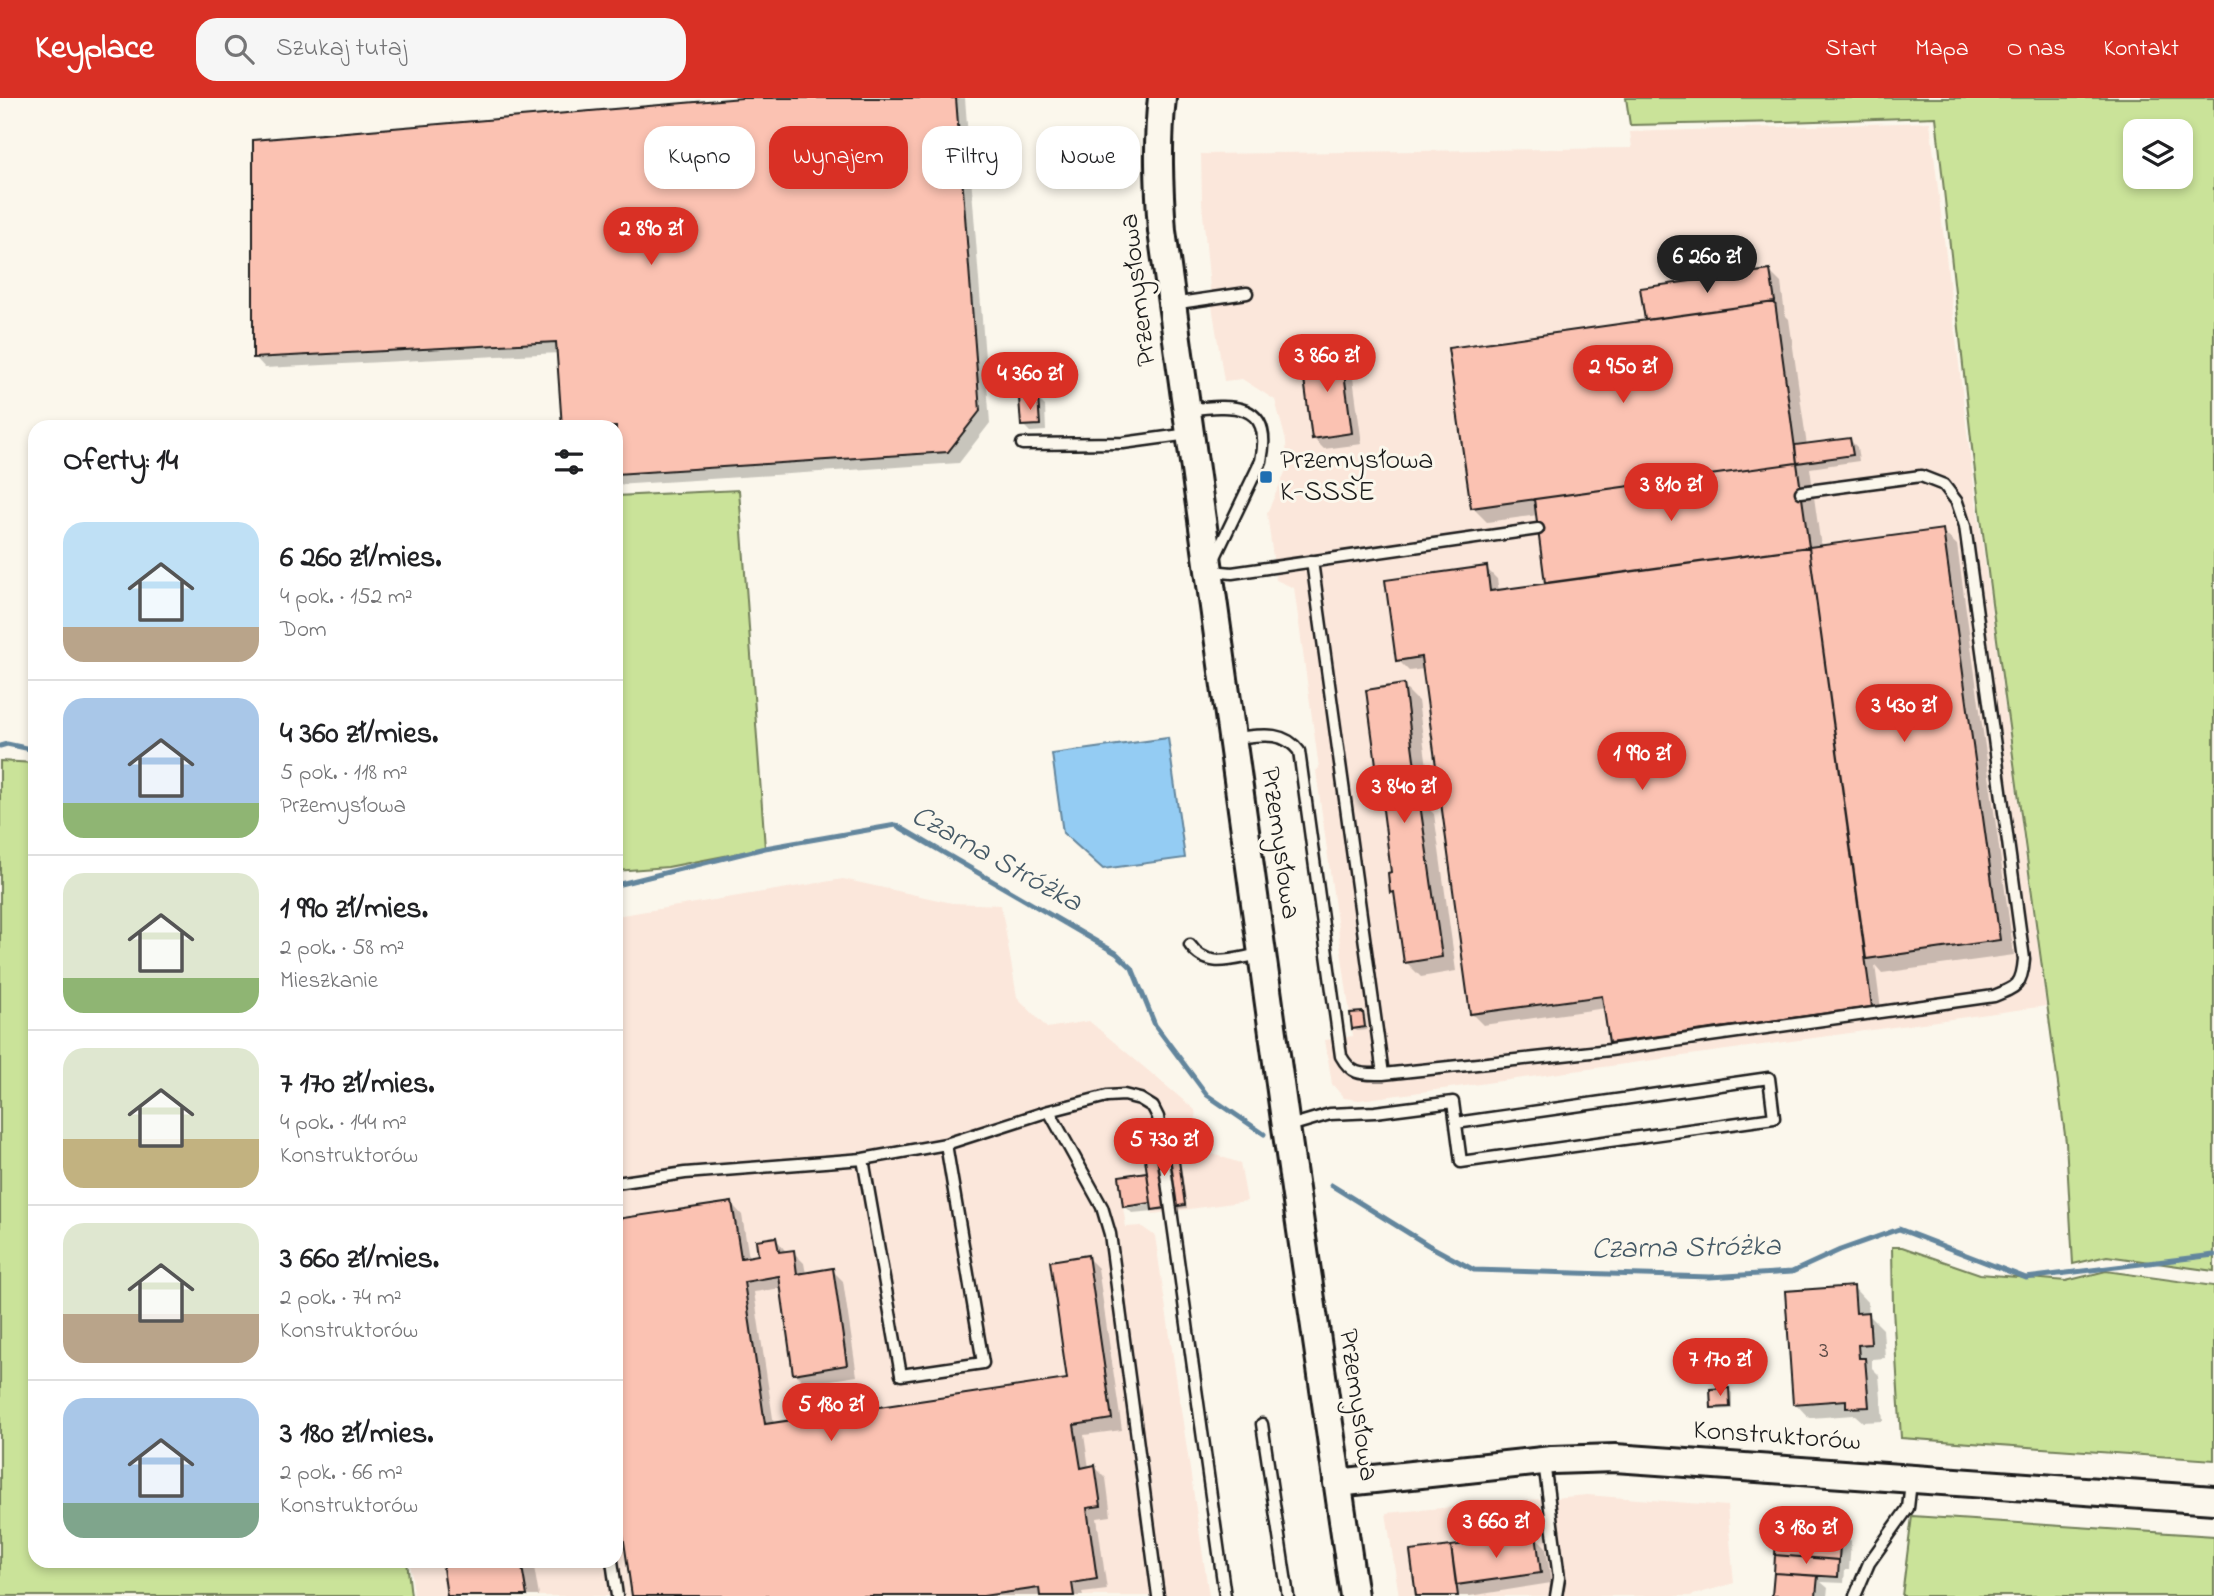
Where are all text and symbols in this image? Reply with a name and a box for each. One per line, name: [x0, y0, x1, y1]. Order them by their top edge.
search box: [196, 18, 686, 81]
text: Keyplace: [35, 25, 154, 73]
icon: search: [220, 30, 258, 68]
text: Szukaj tutaj: [276, 30, 407, 68]
text: Start: [1825, 32, 1877, 67]
text: Mapa: [1915, 32, 1969, 67]
text: O nas: [2007, 32, 2065, 67]
text: Kontakt: [2103, 32, 2179, 67]
map controls: [2123, 119, 2193, 189]
button: layers: [2123, 119, 2193, 189]
chip: Kupno: [644, 126, 755, 189]
chip: Wynajem: [769, 126, 908, 189]
chip: Filtry: [922, 126, 1022, 189]
chip: Nowe: [1036, 126, 1140, 189]
pin: 2 890 zł: [579, 208, 723, 267]
street label: Przemysłowa: [1109, 211, 1169, 369]
text: 2 890 zł: [619, 213, 683, 246]
pin: 6 260 zł: [1635, 236, 1779, 295]
text: 6 260 zł: [1673, 241, 1741, 274]
pin: 3 860 zł: [1255, 334, 1399, 394]
text: 3 860 zł: [1295, 340, 1359, 373]
pin: 2 950 zł: [1551, 345, 1695, 405]
text: 2 950 zł: [1589, 351, 1657, 384]
pin: 4 360 zł: [958, 352, 1102, 412]
text: 4 360 zł: [997, 358, 1063, 391]
text: Oferty: 14: [63, 440, 178, 484]
place label: Przemysłowa K-SSSE: [1280, 441, 1433, 514]
icon: filters: [550, 443, 588, 481]
pin: 3 810 zł: [1599, 464, 1743, 523]
marker: Przemysłowa K-SSSE: [1258, 469, 1274, 485]
text: 3 810 zł: [1640, 469, 1702, 502]
text: 6 260 zł/mies.: [280, 537, 441, 581]
icon: home: [119, 550, 203, 634]
text: 4 pok. · 152 m²: [280, 581, 413, 614]
text: Dom: [280, 614, 327, 647]
pin: 3 430 zł: [1832, 684, 1976, 744]
text: 3 430 zł: [1872, 690, 1936, 723]
text: 4 360 zł/mies.: [280, 713, 438, 757]
icon: home: [119, 726, 203, 810]
pin: 1 990 zł: [1570, 732, 1714, 792]
text: 1 990 zł: [1613, 738, 1671, 771]
text: 5 pok. · 118 m²: [280, 757, 408, 790]
street label: Przemysłowa: [1248, 764, 1310, 922]
pin: 3 840 zł: [1332, 766, 1476, 825]
text: 3 840 zł: [1372, 771, 1436, 804]
text: Przemysłowa: [280, 790, 406, 823]
water label: Czarna Stróżka: [903, 795, 1090, 925]
text: 1 990 zł/mies.: [280, 888, 428, 932]
icon: home: [119, 901, 203, 985]
text: 2 pok. · 58 m²: [280, 932, 404, 965]
text: Mieszkanie: [280, 965, 378, 998]
text: 7 170 zł/mies.: [280, 1063, 434, 1107]
icon: home: [119, 1076, 203, 1160]
text: 4 pok. · 144 m²: [280, 1107, 407, 1140]
pin: 5 730 zł: [1092, 1118, 1236, 1178]
text: 5 730 zł: [1130, 1124, 1198, 1157]
text: Konstruktorów: [280, 1140, 418, 1173]
water label: Czarna Stróżka: [1591, 1225, 1782, 1273]
text: 3 660 zł/mies.: [280, 1238, 439, 1282]
icon: home: [119, 1251, 203, 1335]
text: 2 pok. · 74 m²: [280, 1282, 402, 1315]
text: Konstruktorów: [280, 1315, 418, 1348]
street label: Przemysłowa: [1326, 1326, 1388, 1484]
house number: 3: [1819, 1334, 1829, 1369]
pin: 7 170 zł: [1648, 1338, 1792, 1398]
text: 7 170 zł: [1689, 1344, 1751, 1377]
pin: 5 180 zł: [759, 1384, 903, 1443]
text: 5 180 zł: [798, 1389, 864, 1422]
street label: Konstruktorów: [1692, 1411, 1862, 1463]
text: 3 180 zł/mies.: [280, 1413, 433, 1457]
icon: home: [119, 1426, 203, 1510]
text: 2 pok. · 66 m²: [280, 1457, 403, 1490]
text: Konstruktorów: [280, 1490, 418, 1523]
pin: 3 660 zł: [1424, 1500, 1568, 1560]
text: 3 660 zł: [1463, 1506, 1529, 1539]
pin: 3 180 zł: [1734, 1506, 1878, 1566]
text: 3 180 zł: [1775, 1512, 1837, 1545]

